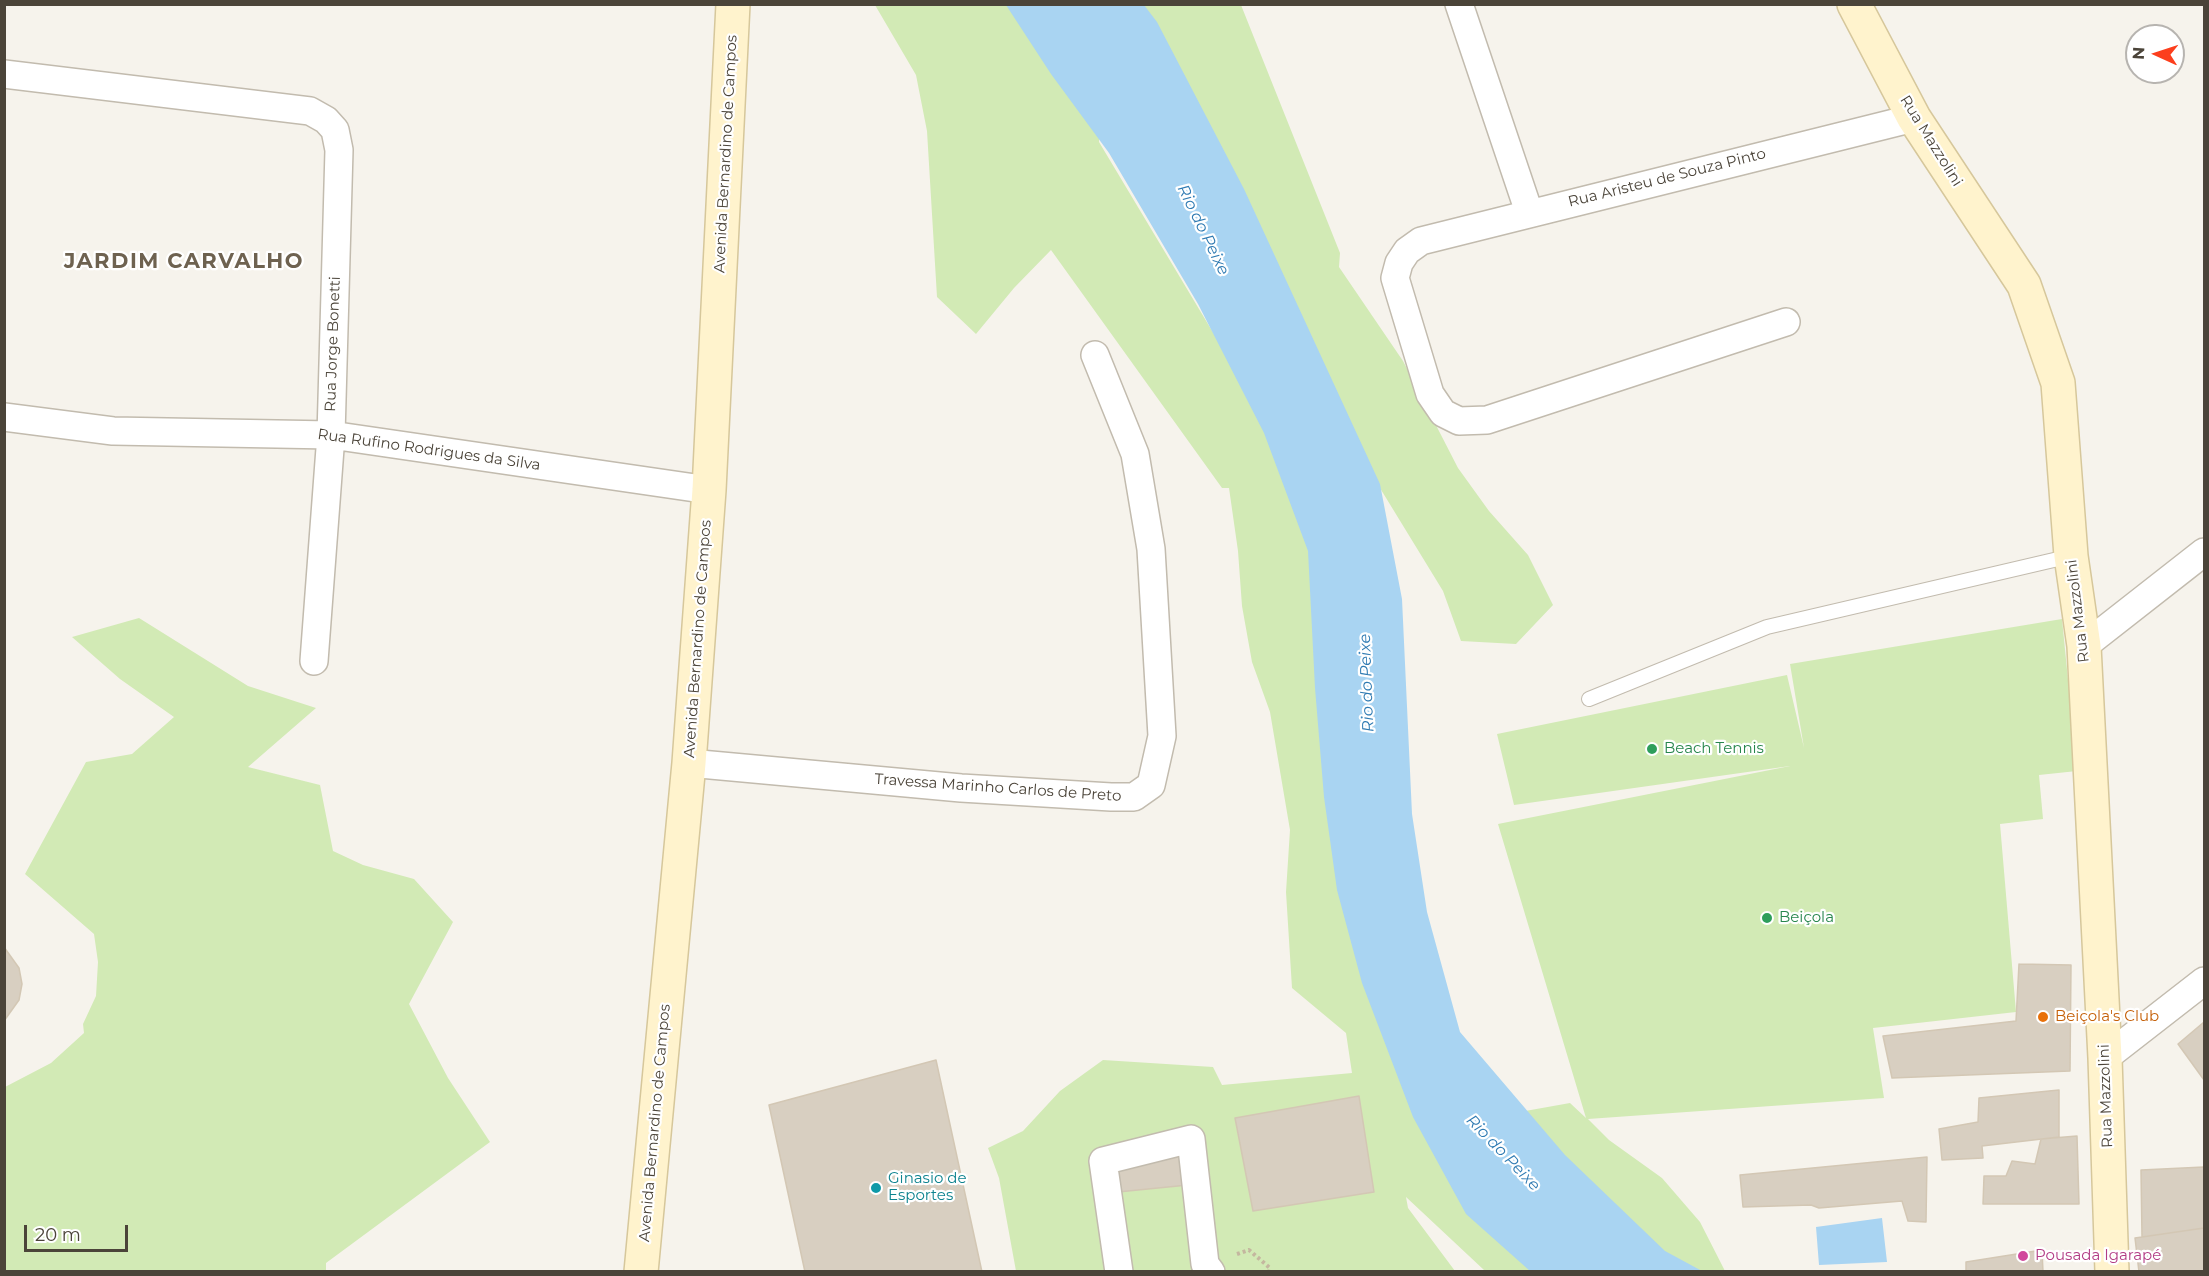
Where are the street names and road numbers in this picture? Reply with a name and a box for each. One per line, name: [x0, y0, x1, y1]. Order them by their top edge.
street label: Avenida Bernardino de Campos: [711, 34, 741, 274]
street label: Rua Mazzolini: [1896, 92, 1966, 190]
street label: Rua Aristeu de Souza Pinto: [1566, 145, 1768, 211]
street label: Rua Jorge Bonetti: [322, 276, 344, 412]
street label: Rua Rufino Rodrigues da Silva: [316, 425, 542, 475]
street label: Avenida Bernardino de Campos: [681, 519, 715, 759]
street label: Rua Mazzolini: [2063, 558, 2093, 664]
street label: Travessa Marinho Carlos de Preto: [874, 770, 1122, 806]
street label: Avenida Bernardino de Campos: [636, 1003, 674, 1243]
street label: Rua Mazzolini: [2095, 1044, 2117, 1148]

